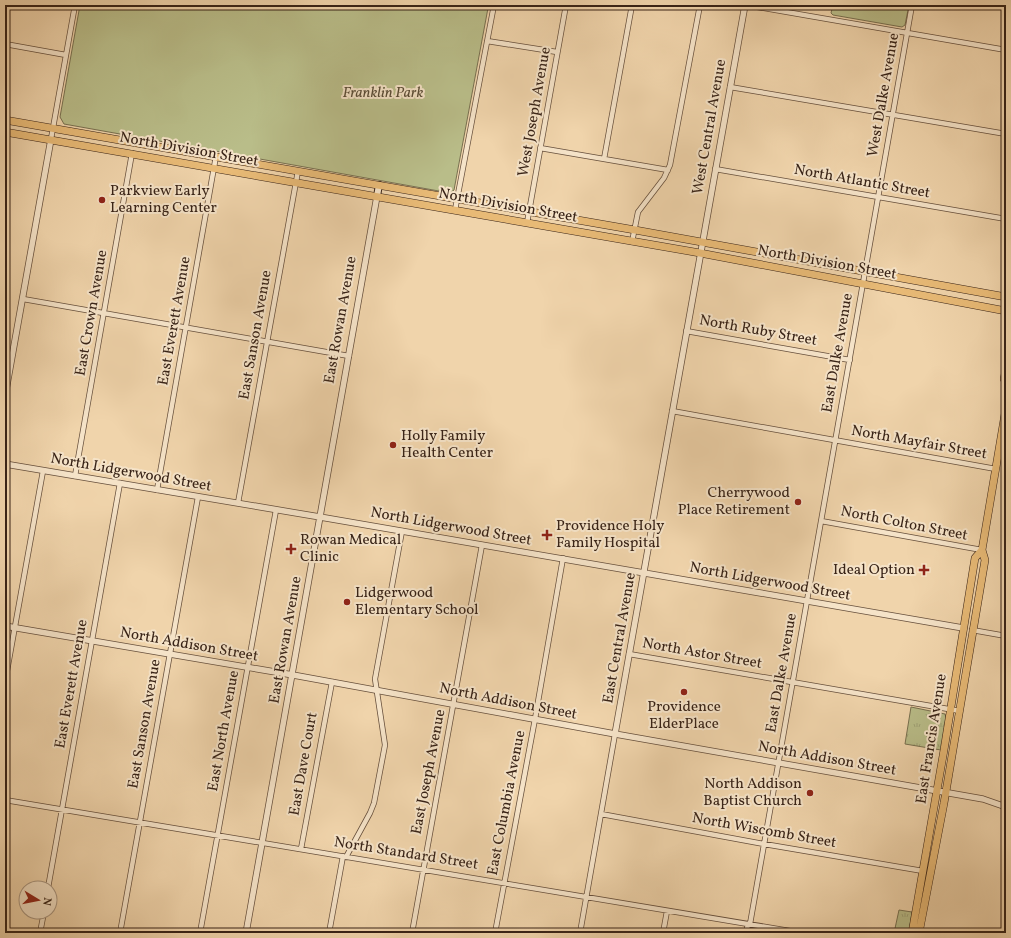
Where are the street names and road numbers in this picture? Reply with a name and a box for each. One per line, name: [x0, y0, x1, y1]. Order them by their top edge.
street label: West Dalke Avenue: [863, 31, 905, 159]
street label: West Joseph Avenue: [513, 45, 557, 179]
street label: West Central Avenue: [688, 58, 732, 196]
street label: North Division Street: [118, 127, 260, 173]
street label: North Atlantic Street: [792, 160, 932, 204]
street label: North Division Street: [437, 183, 579, 229]
street label: North Division Street: [756, 240, 898, 286]
street label: East Crown Avenue: [71, 248, 113, 378]
street label: East Everett Avenue: [153, 255, 197, 387]
street label: East Rowan Avenue: [319, 255, 363, 385]
street label: East Sanson Avenue: [234, 269, 278, 401]
street label: East Dalke Avenue: [817, 291, 859, 415]
street label: North Ruby Street: [697, 310, 819, 352]
street label: North Mayfair Street: [850, 421, 988, 465]
street label: North Lidgerwood Street: [49, 448, 213, 498]
street label: North Colton Street: [839, 501, 969, 547]
street label: North Lidgerwood Street: [369, 502, 533, 552]
street label: North Lidgerwood Street: [688, 557, 852, 607]
street label: East Central Avenue: [598, 571, 642, 705]
street label: East Rowan Avenue: [264, 575, 308, 705]
street label: East Dalke Avenue: [761, 611, 803, 735]
street label: East Everett Avenue: [50, 618, 94, 750]
street label: North Addison Street: [118, 623, 260, 667]
street label: North Astor Street: [640, 633, 764, 675]
street label: East Sanson Avenue: [123, 658, 167, 790]
street label: East North Avenue: [203, 669, 245, 793]
street label: East Francis Avenue: [911, 672, 953, 806]
street label: North Addison Street: [437, 678, 579, 726]
street label: East Joseph Avenue: [407, 708, 451, 836]
street label: East Dave Court: [285, 711, 323, 817]
street label: East Columbia Avenue: [483, 729, 531, 877]
street label: North Addison Street: [756, 737, 898, 781]
street label: North Wiscomb Street: [690, 808, 838, 854]
street label: North Standard Street: [332, 832, 480, 876]

